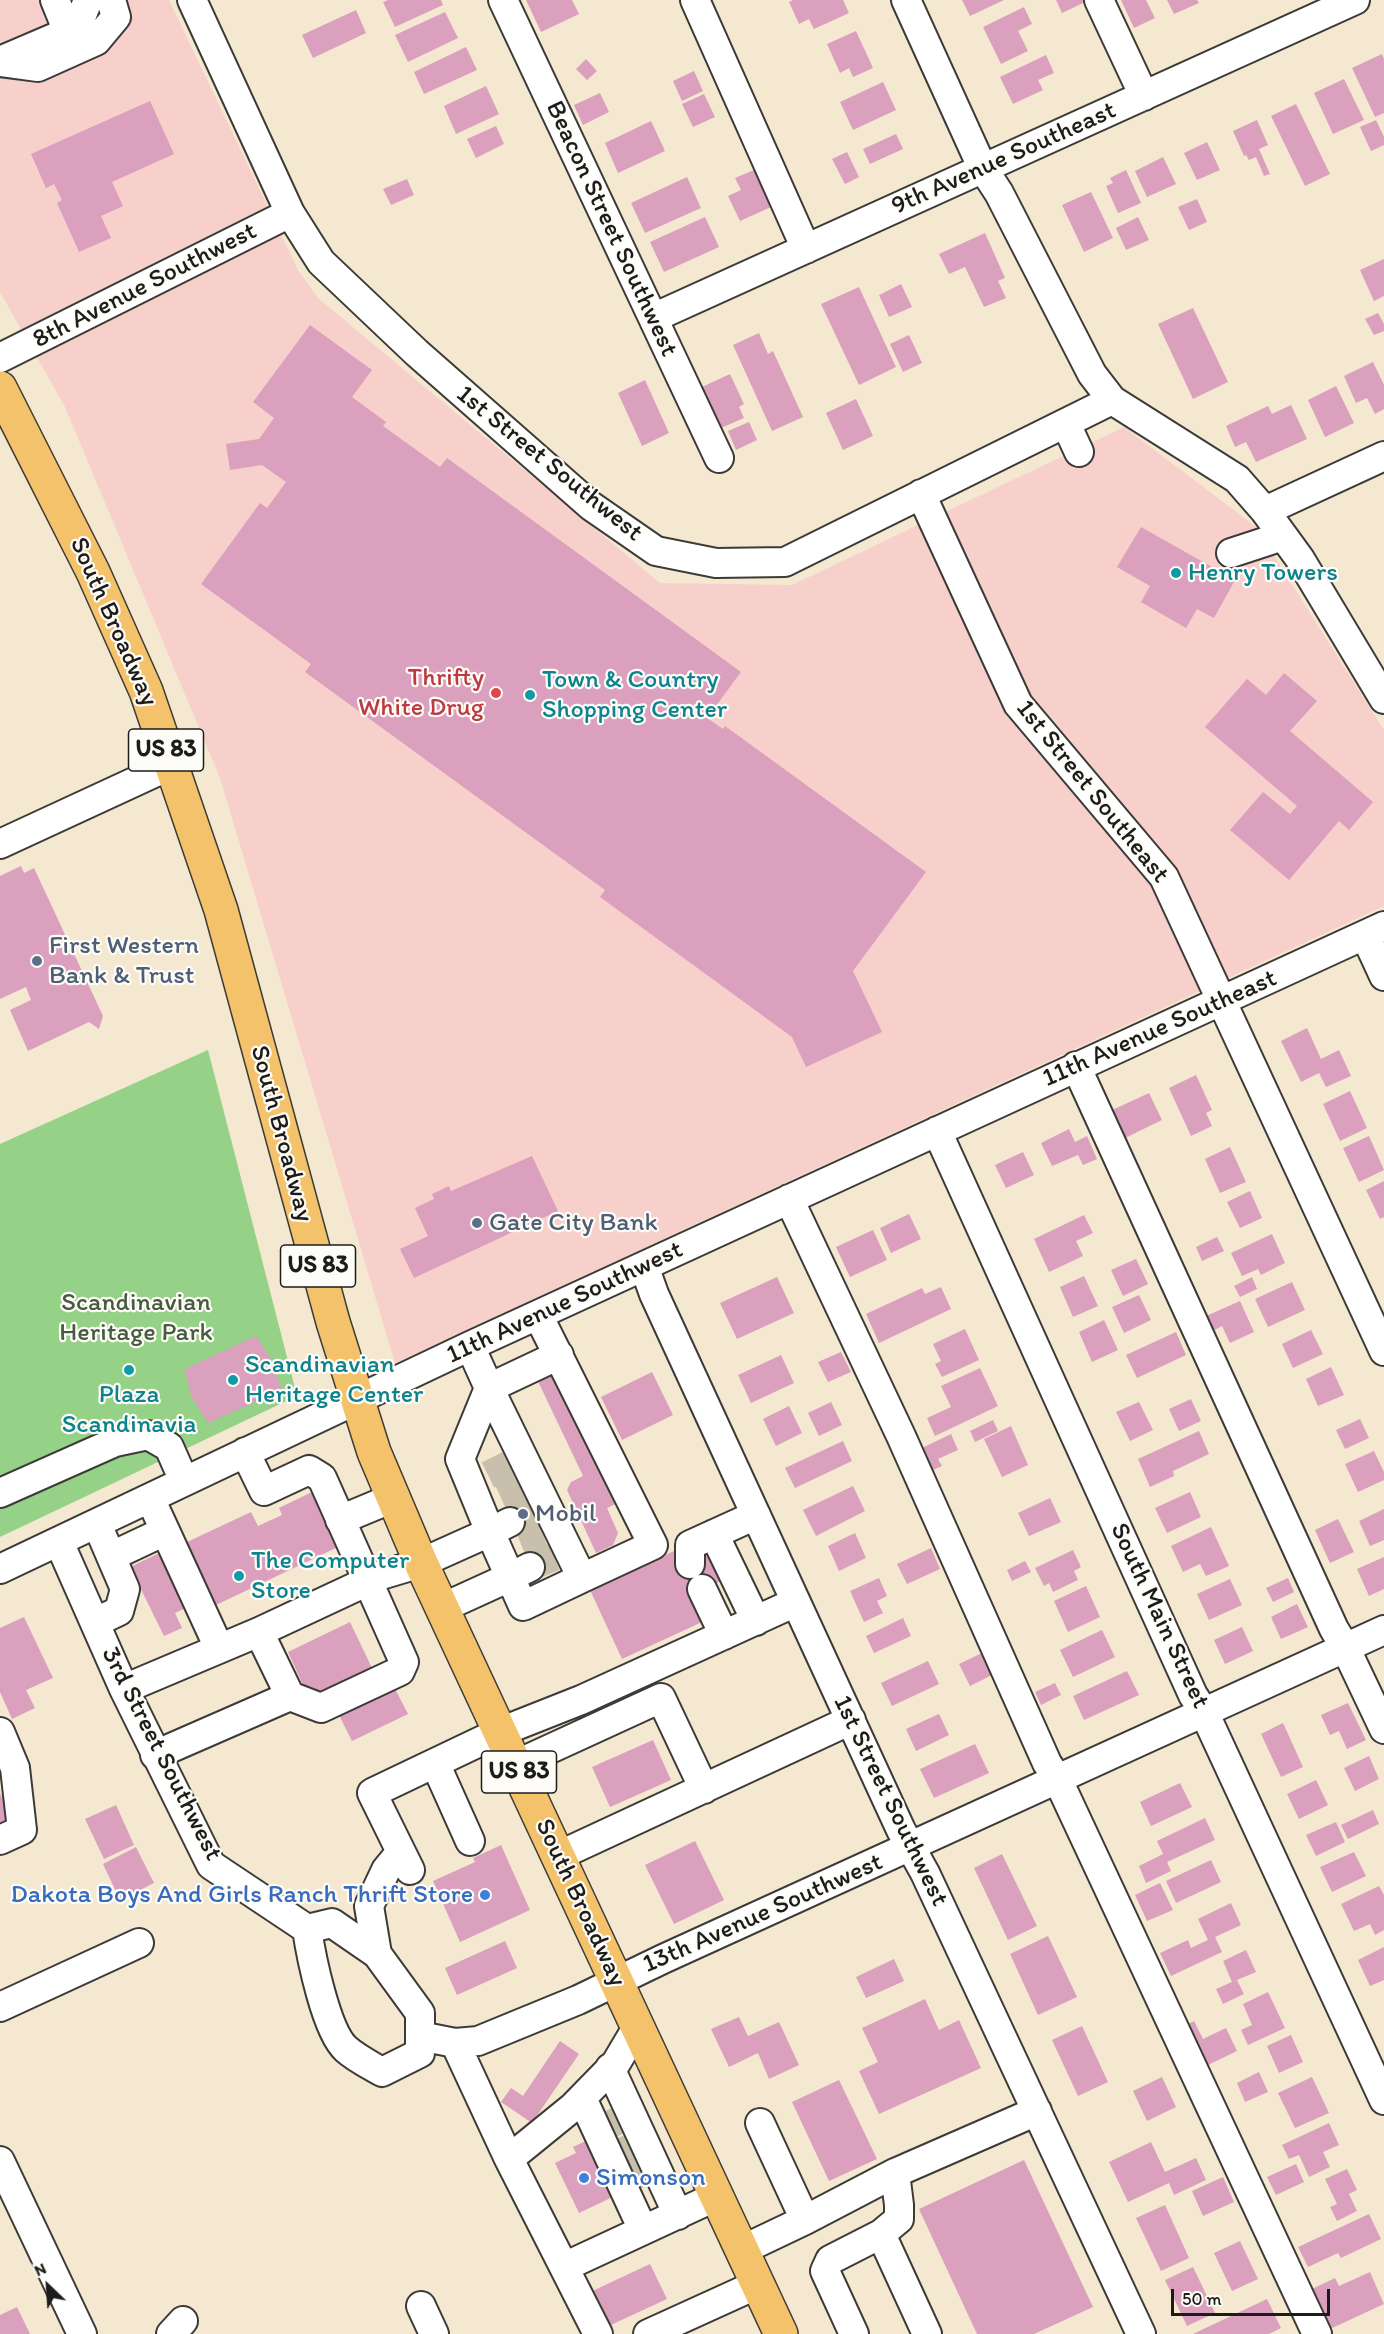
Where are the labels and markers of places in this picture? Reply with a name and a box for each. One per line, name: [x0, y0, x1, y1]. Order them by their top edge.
place label: Henry Towers: [1188, 557, 1338, 589]
marker: Henry Towers: [1169, 566, 1183, 580]
place label: Thrifty White Drug: [358, 662, 484, 724]
place label: Town & Country Shopping Center: [542, 664, 727, 726]
marker: Thrifty White Drug: [489, 686, 503, 700]
marker: Town & Country Shopping Center: [523, 688, 537, 702]
place label: First Western Bank & Trust: [49, 930, 199, 992]
marker: First Western Bank & Trust: [30, 954, 44, 968]
place label: Gate City Bank: [489, 1207, 658, 1239]
marker: Gate City Bank: [470, 1216, 484, 1230]
place label: Scandinavian Heritage Center: [245, 1349, 423, 1410]
marker: Plaza Scandinavia: [122, 1363, 136, 1377]
marker: Scandinavian Heritage Center: [226, 1373, 240, 1387]
place label: Plaza Scandinavia: [62, 1379, 196, 1440]
place label: Mobil: [535, 1498, 596, 1530]
marker: Mobil: [516, 1507, 530, 1521]
place label: The Computer Store: [251, 1545, 409, 1606]
marker: The Computer Store: [232, 1569, 246, 1583]
place label: Dakota Boys And Girls Ranch Thrift Store: [11, 1879, 473, 1911]
marker: Dakota Boys And Girls Ranch Thrift Store: [478, 1888, 492, 1902]
place label: Simonson: [596, 2162, 706, 2194]
marker: Simonson: [577, 2171, 591, 2185]

